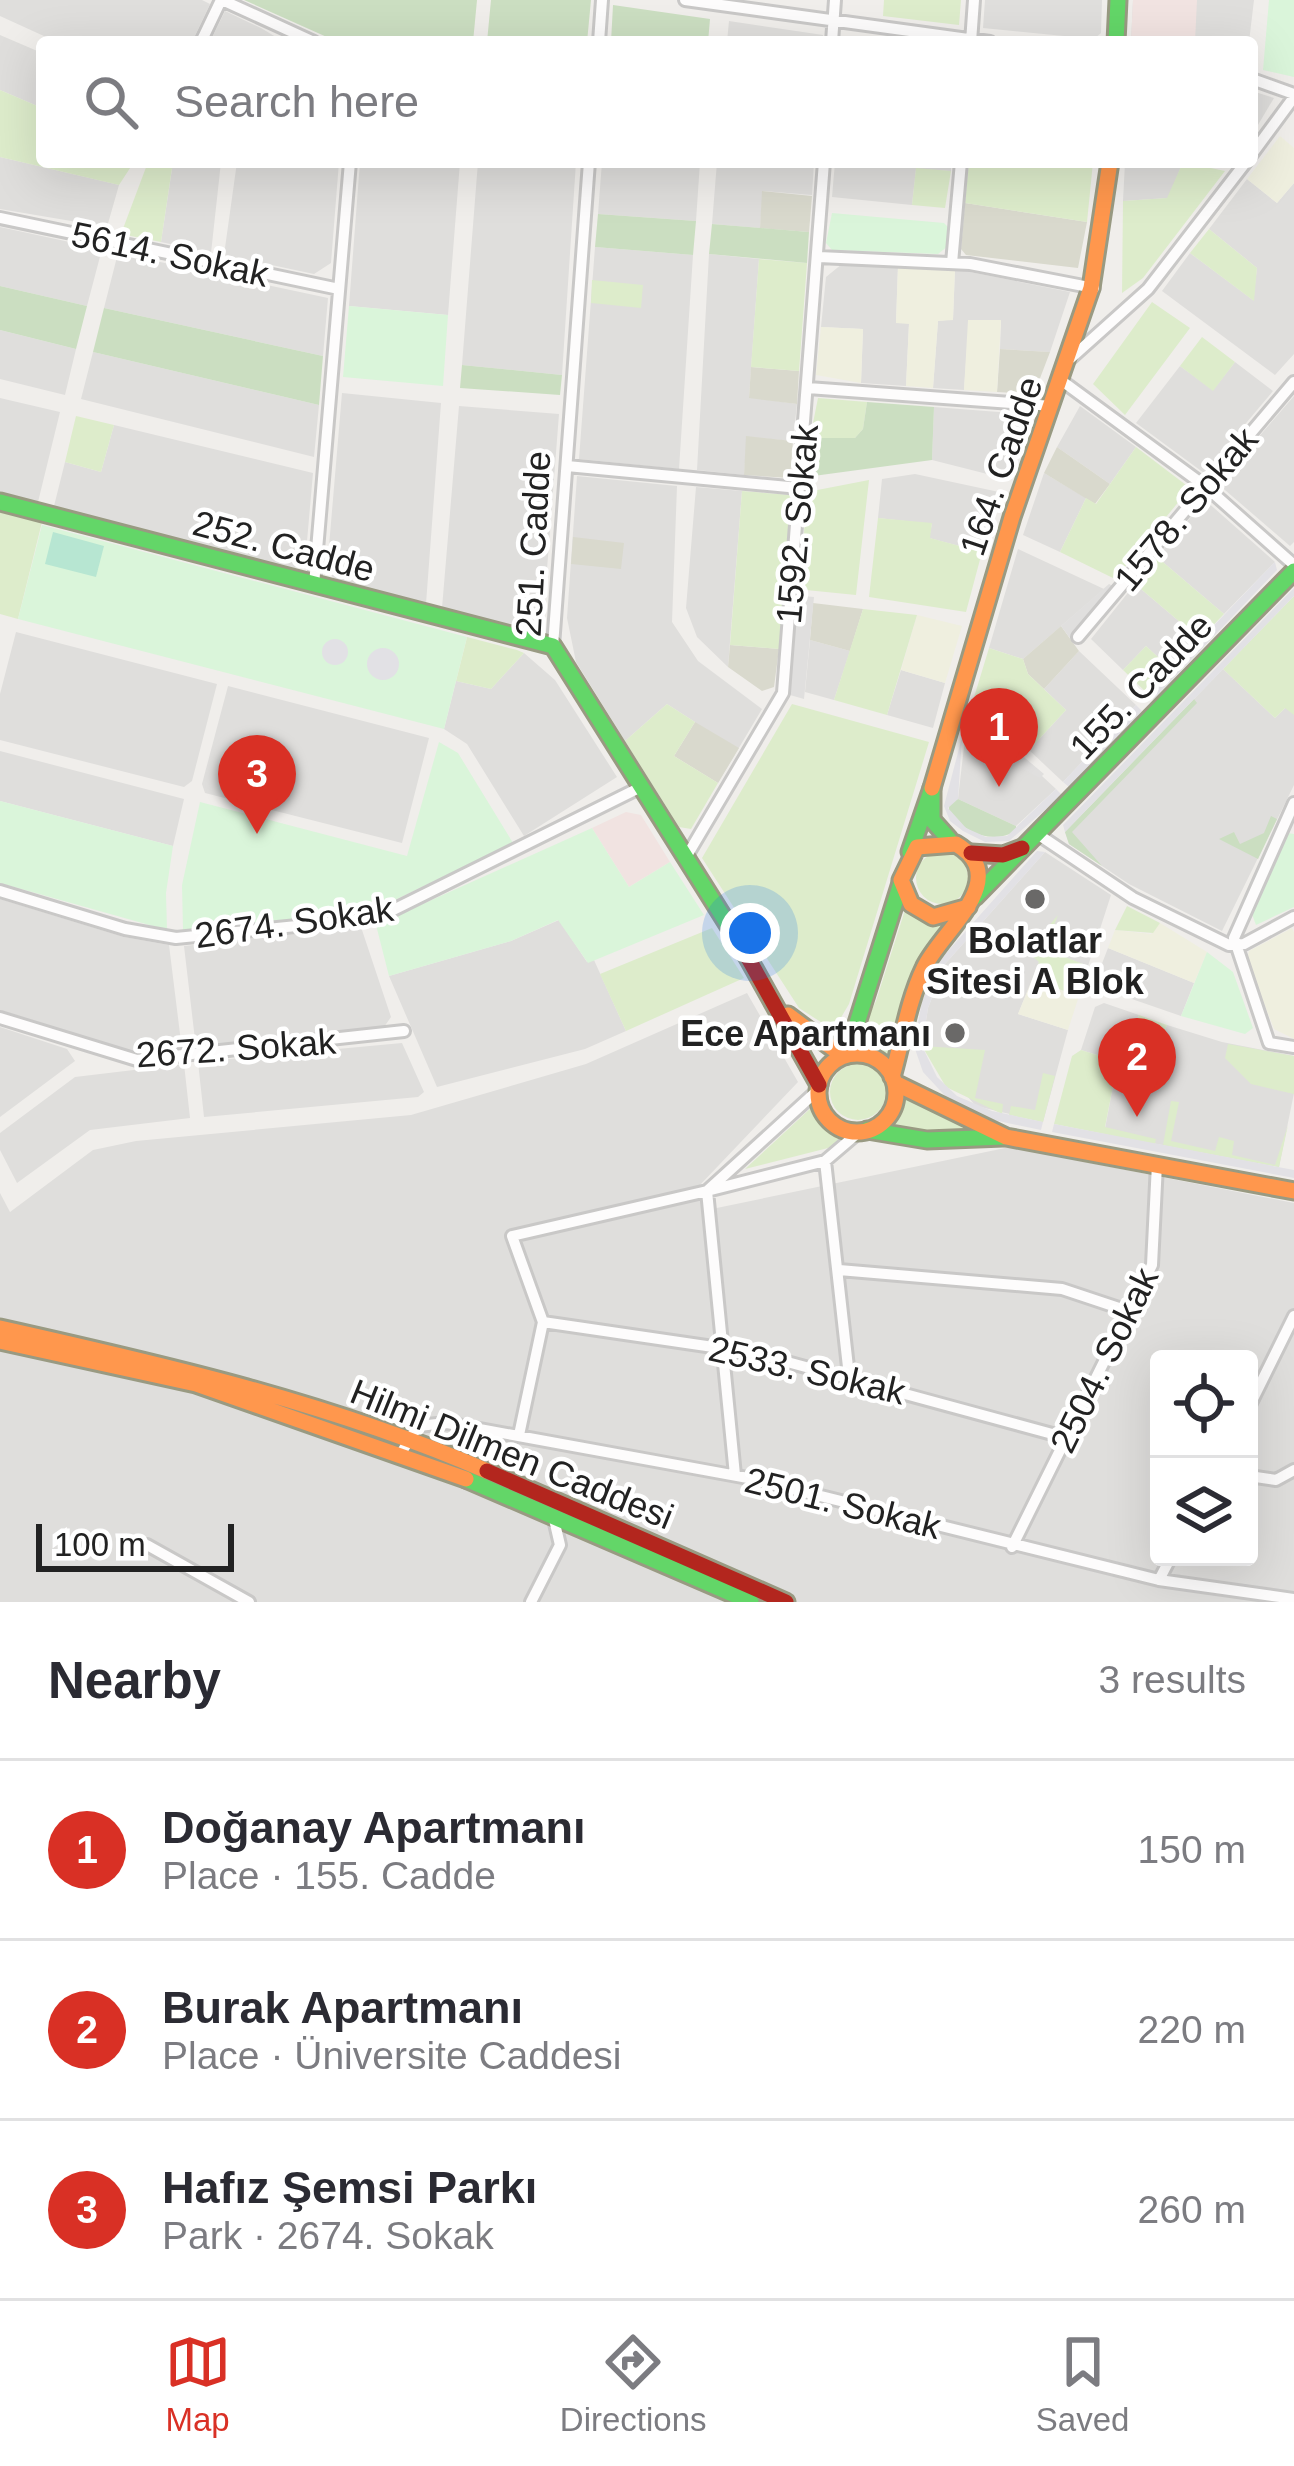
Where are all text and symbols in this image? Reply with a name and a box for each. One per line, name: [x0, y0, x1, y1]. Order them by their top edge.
search box: [36, 36, 1258, 168]
icon: search: [78, 69, 144, 135]
text: Search here: [174, 76, 419, 127]
street label: 5614. Sokak: [68, 213, 273, 295]
street label: 164. Cadde: [951, 371, 1051, 561]
street label: 1578. Sokak: [1106, 418, 1267, 599]
street label: 1592. Sokak: [768, 422, 826, 625]
street label: 251. Cadde: [508, 450, 558, 638]
street label: 252. Cadde: [189, 502, 379, 590]
street label: 155. Cadde: [1062, 605, 1220, 767]
pin: 1: [960, 688, 1038, 787]
pin: 3: [218, 735, 296, 834]
marker: Bolatlar Sitesi A Blok: [1022, 886, 1048, 912]
street label: 2674. Sokak: [192, 888, 397, 956]
your location: [720, 903, 780, 963]
place label: Bolatlar Sitesi A Blok: [926, 920, 1145, 1002]
place label: Ece Apartmanı: [680, 1013, 931, 1054]
pin: 2: [1098, 1018, 1176, 1117]
street label: 2672. Sokak: [135, 1020, 338, 1075]
marker: Ece Apartmanı: [942, 1020, 968, 1046]
street label: 2504. Sokak: [1042, 1260, 1167, 1459]
street label: 2533. Sokak: [705, 1328, 910, 1413]
map controls: [1150, 1350, 1258, 1566]
button: locate: [1150, 1350, 1258, 1458]
street label: Hilmi Dilmen Caddesi: [345, 1371, 679, 1537]
button: layers: [1150, 1458, 1258, 1566]
street label: 2501. Sokak: [741, 1459, 946, 1547]
scale bar: [36, 1518, 234, 1571]
text: 100 m: [54, 1526, 146, 1563]
text: Nearby: [48, 1652, 221, 1709]
text: 3 results: [1099, 1658, 1246, 1701]
text: Doğanay Apartmanı: [162, 1802, 585, 1853]
text: 1: [76, 1828, 98, 1871]
text: 150 m: [1138, 1828, 1246, 1871]
text: Place · 155. Cadde: [162, 1854, 496, 1897]
text: Burak Apartmanı: [162, 1982, 523, 2033]
text: 2: [76, 2008, 98, 2051]
text: 220 m: [1138, 2008, 1246, 2051]
text: Place · Üniversite Caddesi: [162, 2034, 622, 2077]
text: Hafız Şemsi Parkı: [162, 2162, 537, 2213]
text: 3: [76, 2188, 98, 2231]
text: 260 m: [1138, 2188, 1246, 2231]
text: Park · 2674. Sokak: [162, 2214, 494, 2257]
tab: Map: [165, 2329, 231, 2439]
tab: Directions: [560, 2329, 707, 2439]
tab: Saved: [1036, 2329, 1129, 2439]

